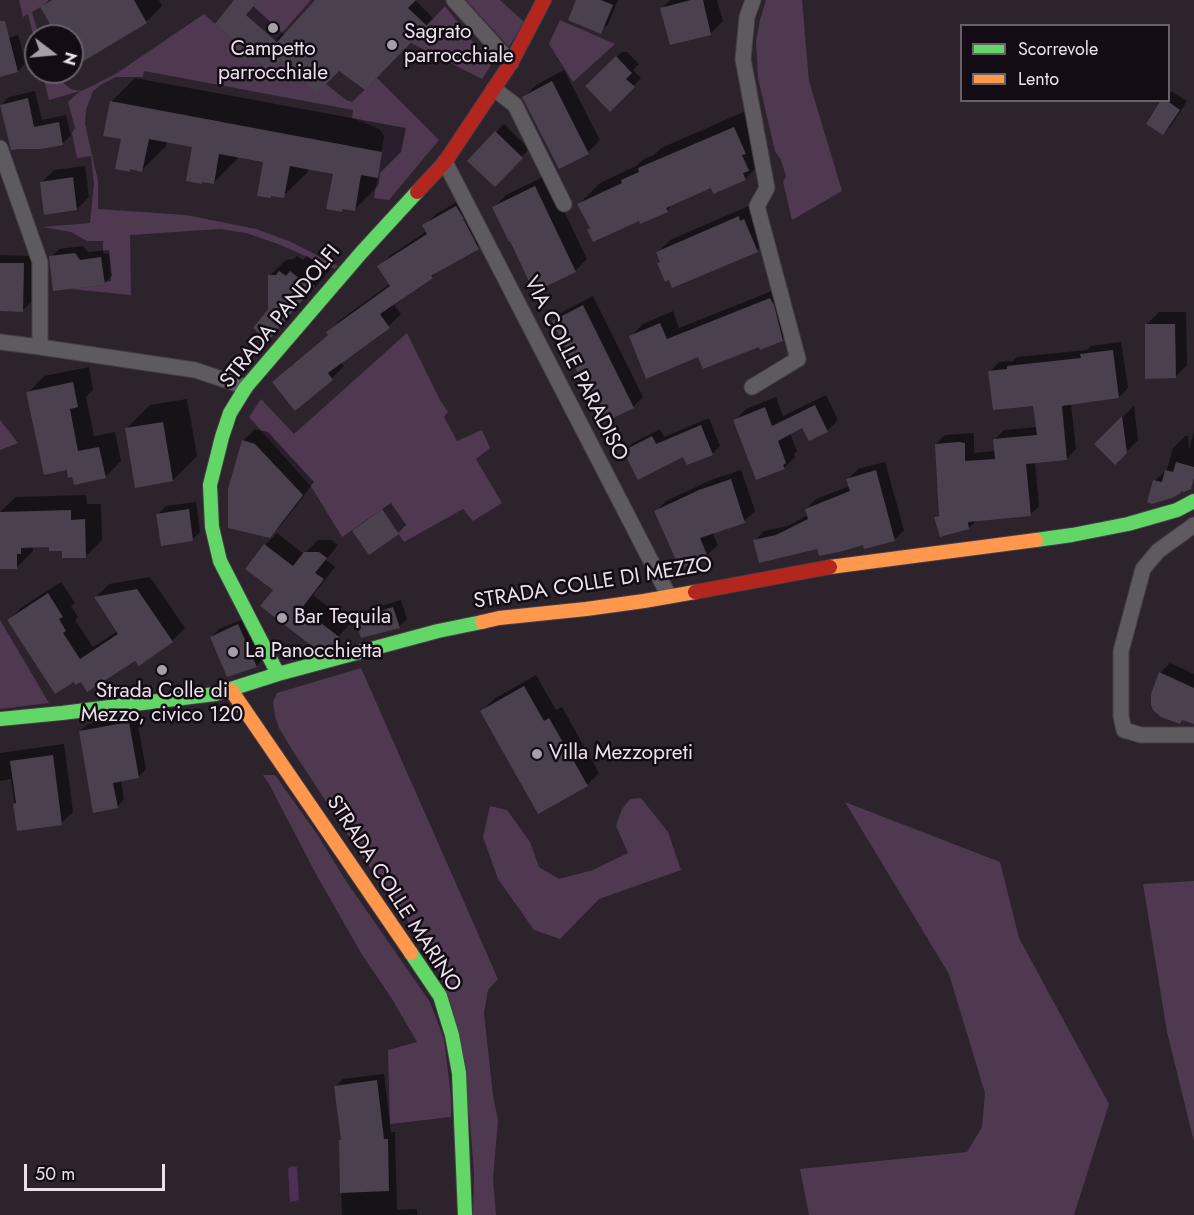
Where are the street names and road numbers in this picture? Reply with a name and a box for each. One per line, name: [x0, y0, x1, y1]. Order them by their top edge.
street label: STRADA PANDOLFI: [216, 240, 346, 394]
street label: VIA COLLE PARADISO: [517, 272, 633, 466]
street label: STRADA COLLE DI MEZZO: [472, 553, 714, 615]
street label: STRADA COLLE MARINO: [320, 791, 466, 997]

